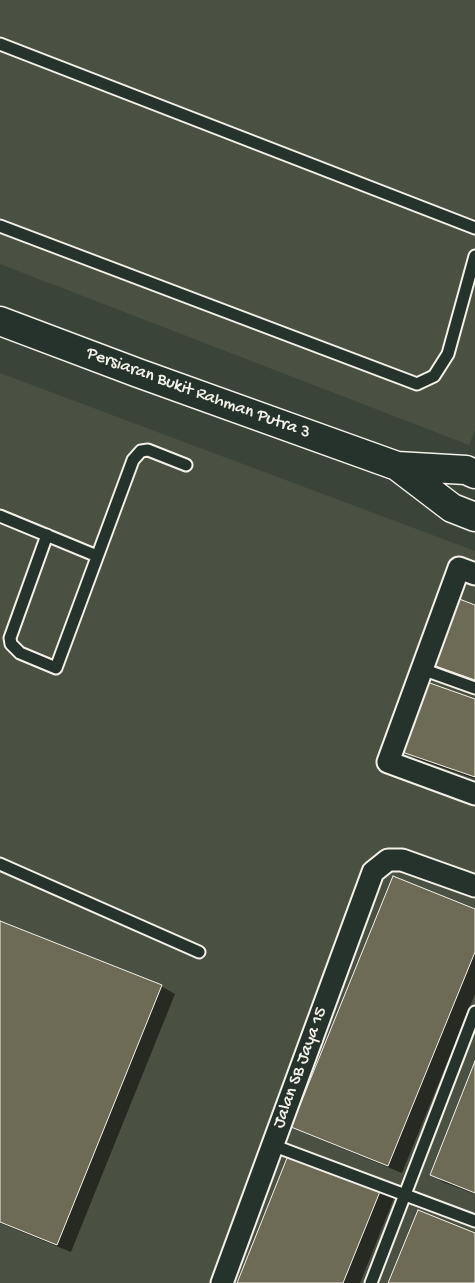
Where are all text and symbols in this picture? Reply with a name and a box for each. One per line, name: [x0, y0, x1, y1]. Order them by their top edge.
street label: Persiaran Bukit Rahman Putra 3: [83, 343, 313, 445]
street label: Jalan SB Jaya 15: [269, 1004, 333, 1132]

